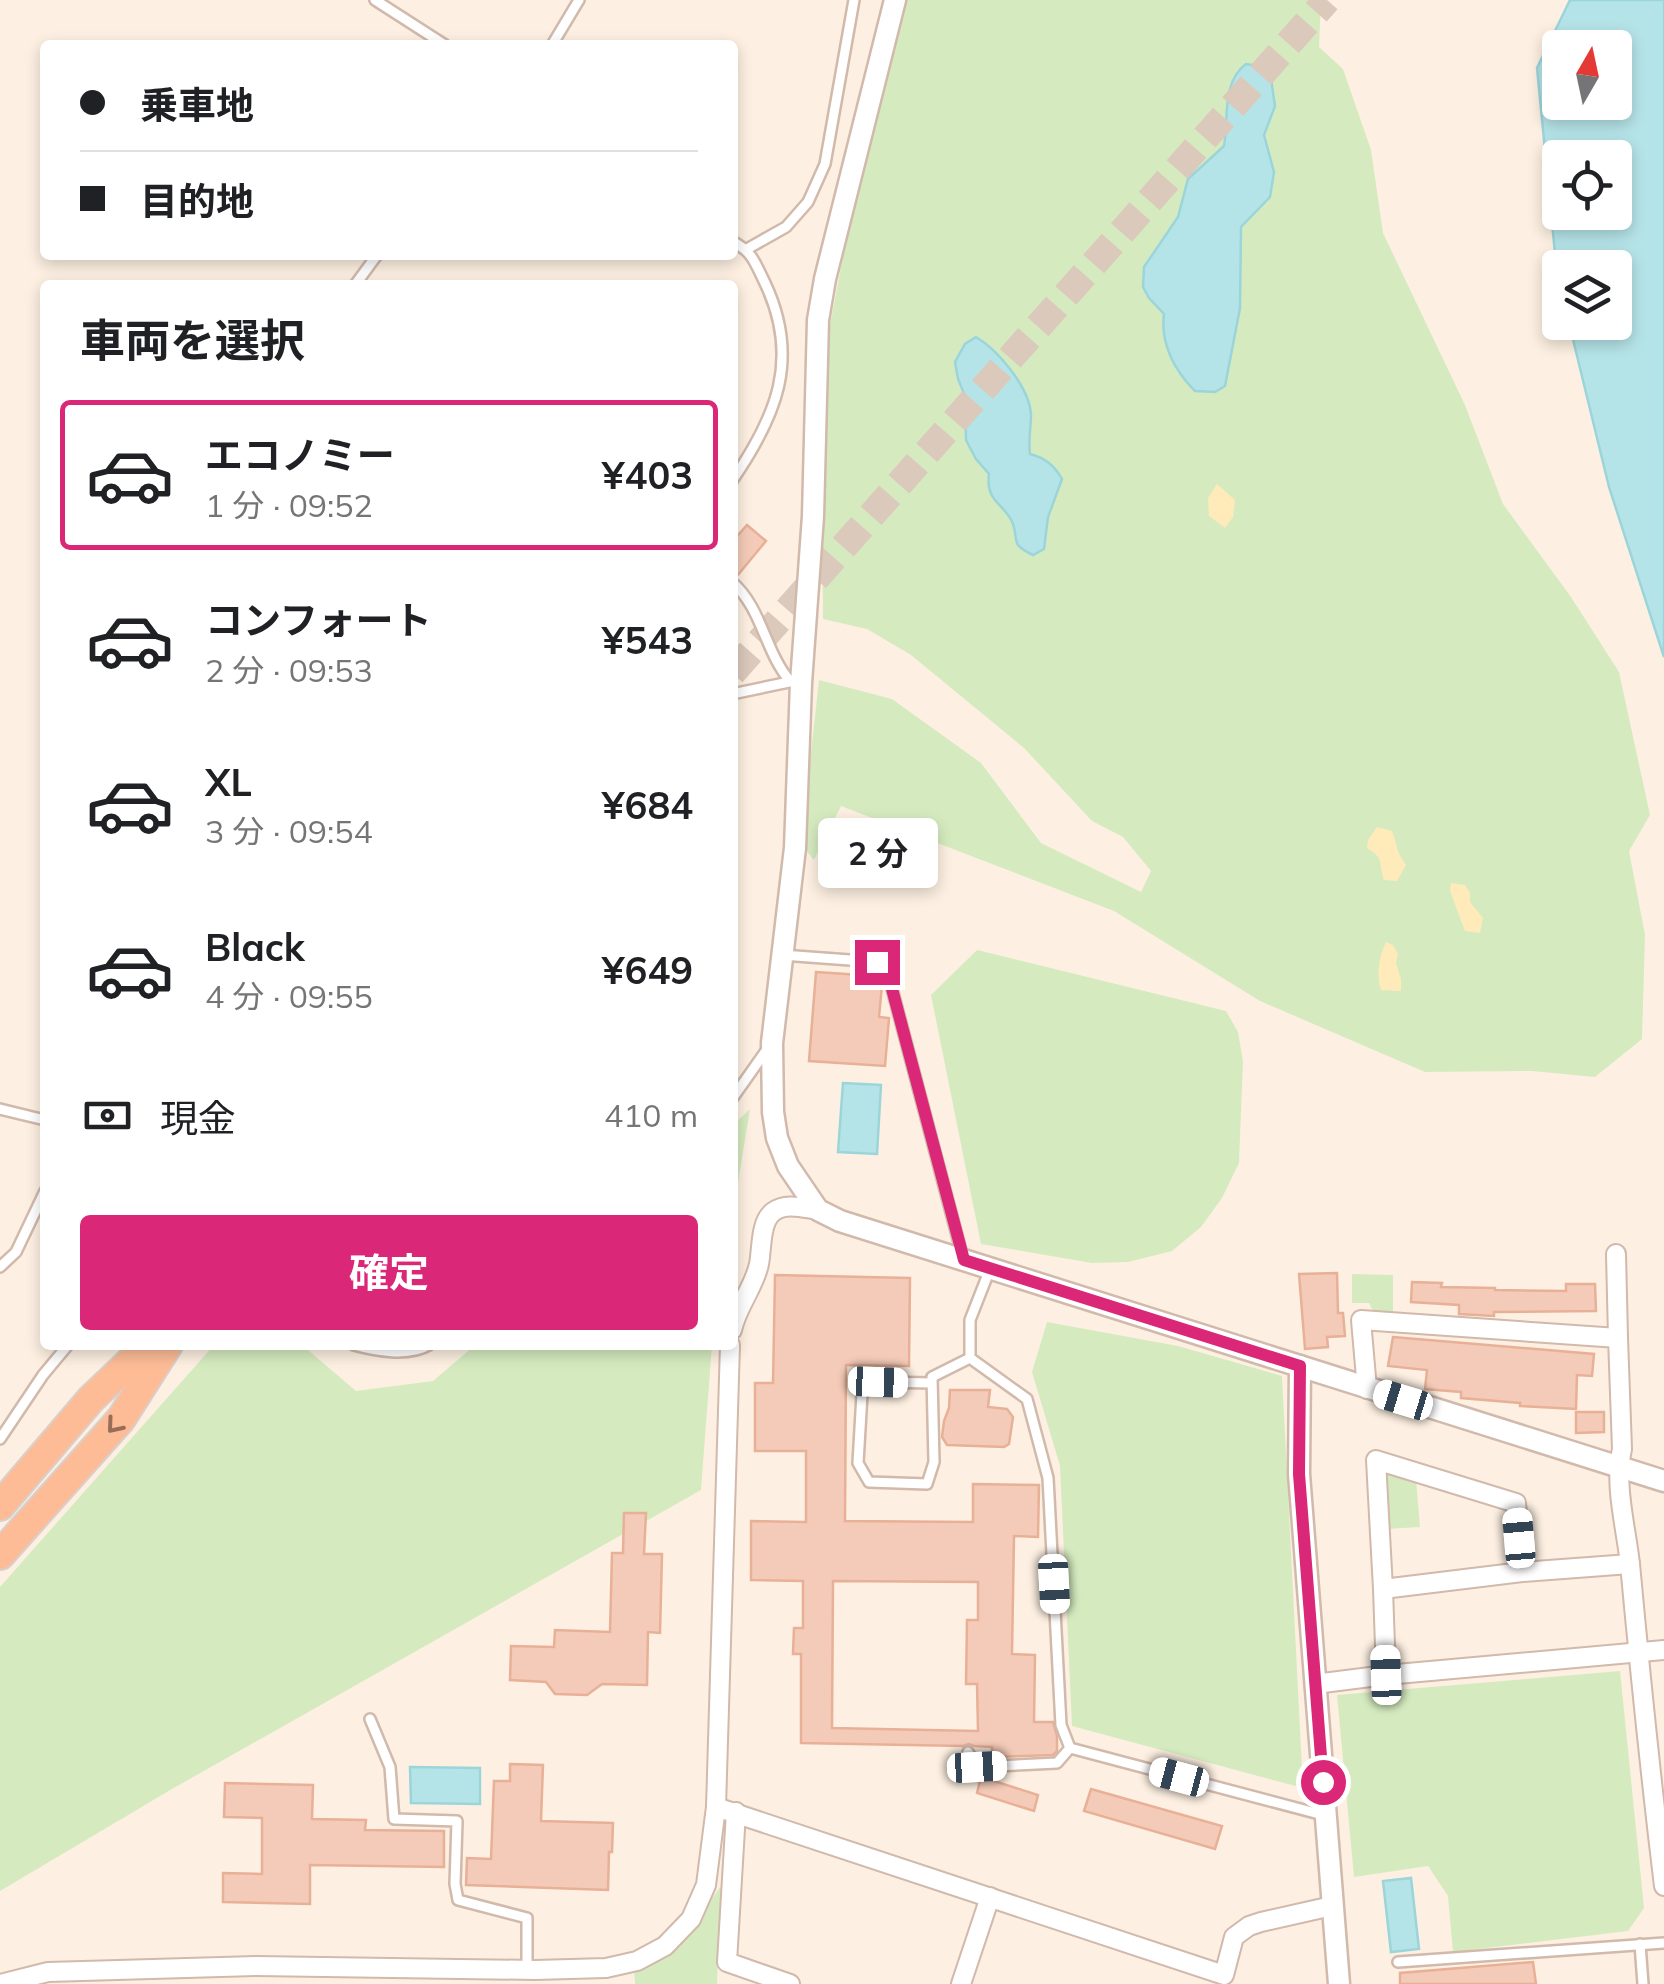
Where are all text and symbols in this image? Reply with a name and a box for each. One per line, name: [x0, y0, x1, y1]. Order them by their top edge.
north arrow: [1542, 30, 1632, 120]
map controls: [1542, 30, 1632, 340]
text: 乗車地: [140, 81, 254, 129]
button: locate: [1542, 140, 1632, 230]
text: 目的地: [140, 177, 254, 225]
button: layers: [1542, 250, 1632, 340]
text: 車両を選択: [80, 312, 305, 368]
icon: car: [85, 430, 175, 520]
text: エコノミー: [205, 431, 395, 479]
text: ¥403: [602, 451, 693, 499]
text: 1 分 · 09:52: [205, 485, 373, 525]
icon: car: [85, 595, 175, 685]
text: コンフォート: [205, 596, 432, 644]
text: ¥543: [602, 616, 693, 664]
text: 2 分 · 09:53: [205, 650, 373, 690]
text: XL: [205, 758, 252, 806]
icon: car: [85, 760, 175, 850]
text: ¥684: [602, 781, 693, 829]
text: 3 分 · 09:54: [205, 811, 373, 851]
callout: 2 分: [817, 817, 937, 887]
text: 2 分: [848, 833, 908, 873]
text: Black: [205, 923, 305, 971]
icon: car: [85, 925, 175, 1015]
route end: [855, 940, 900, 985]
text: ¥649: [602, 946, 693, 994]
text: 4 分 · 09:55: [205, 976, 373, 1016]
icon: cash: [80, 1088, 135, 1143]
text: 現金: [160, 1094, 236, 1142]
text: 410 m: [604, 1095, 698, 1135]
button: 確定: [80, 1215, 698, 1330]
car: [847, 1366, 909, 1398]
car: [1370, 1377, 1436, 1423]
one-way arrow: [108, 1414, 126, 1432]
car: [1501, 1507, 1537, 1569]
car: [1037, 1553, 1071, 1615]
car: [1370, 1644, 1402, 1706]
car: [946, 1750, 1008, 1784]
car: [1146, 1755, 1212, 1799]
route start: [1301, 1760, 1346, 1805]

